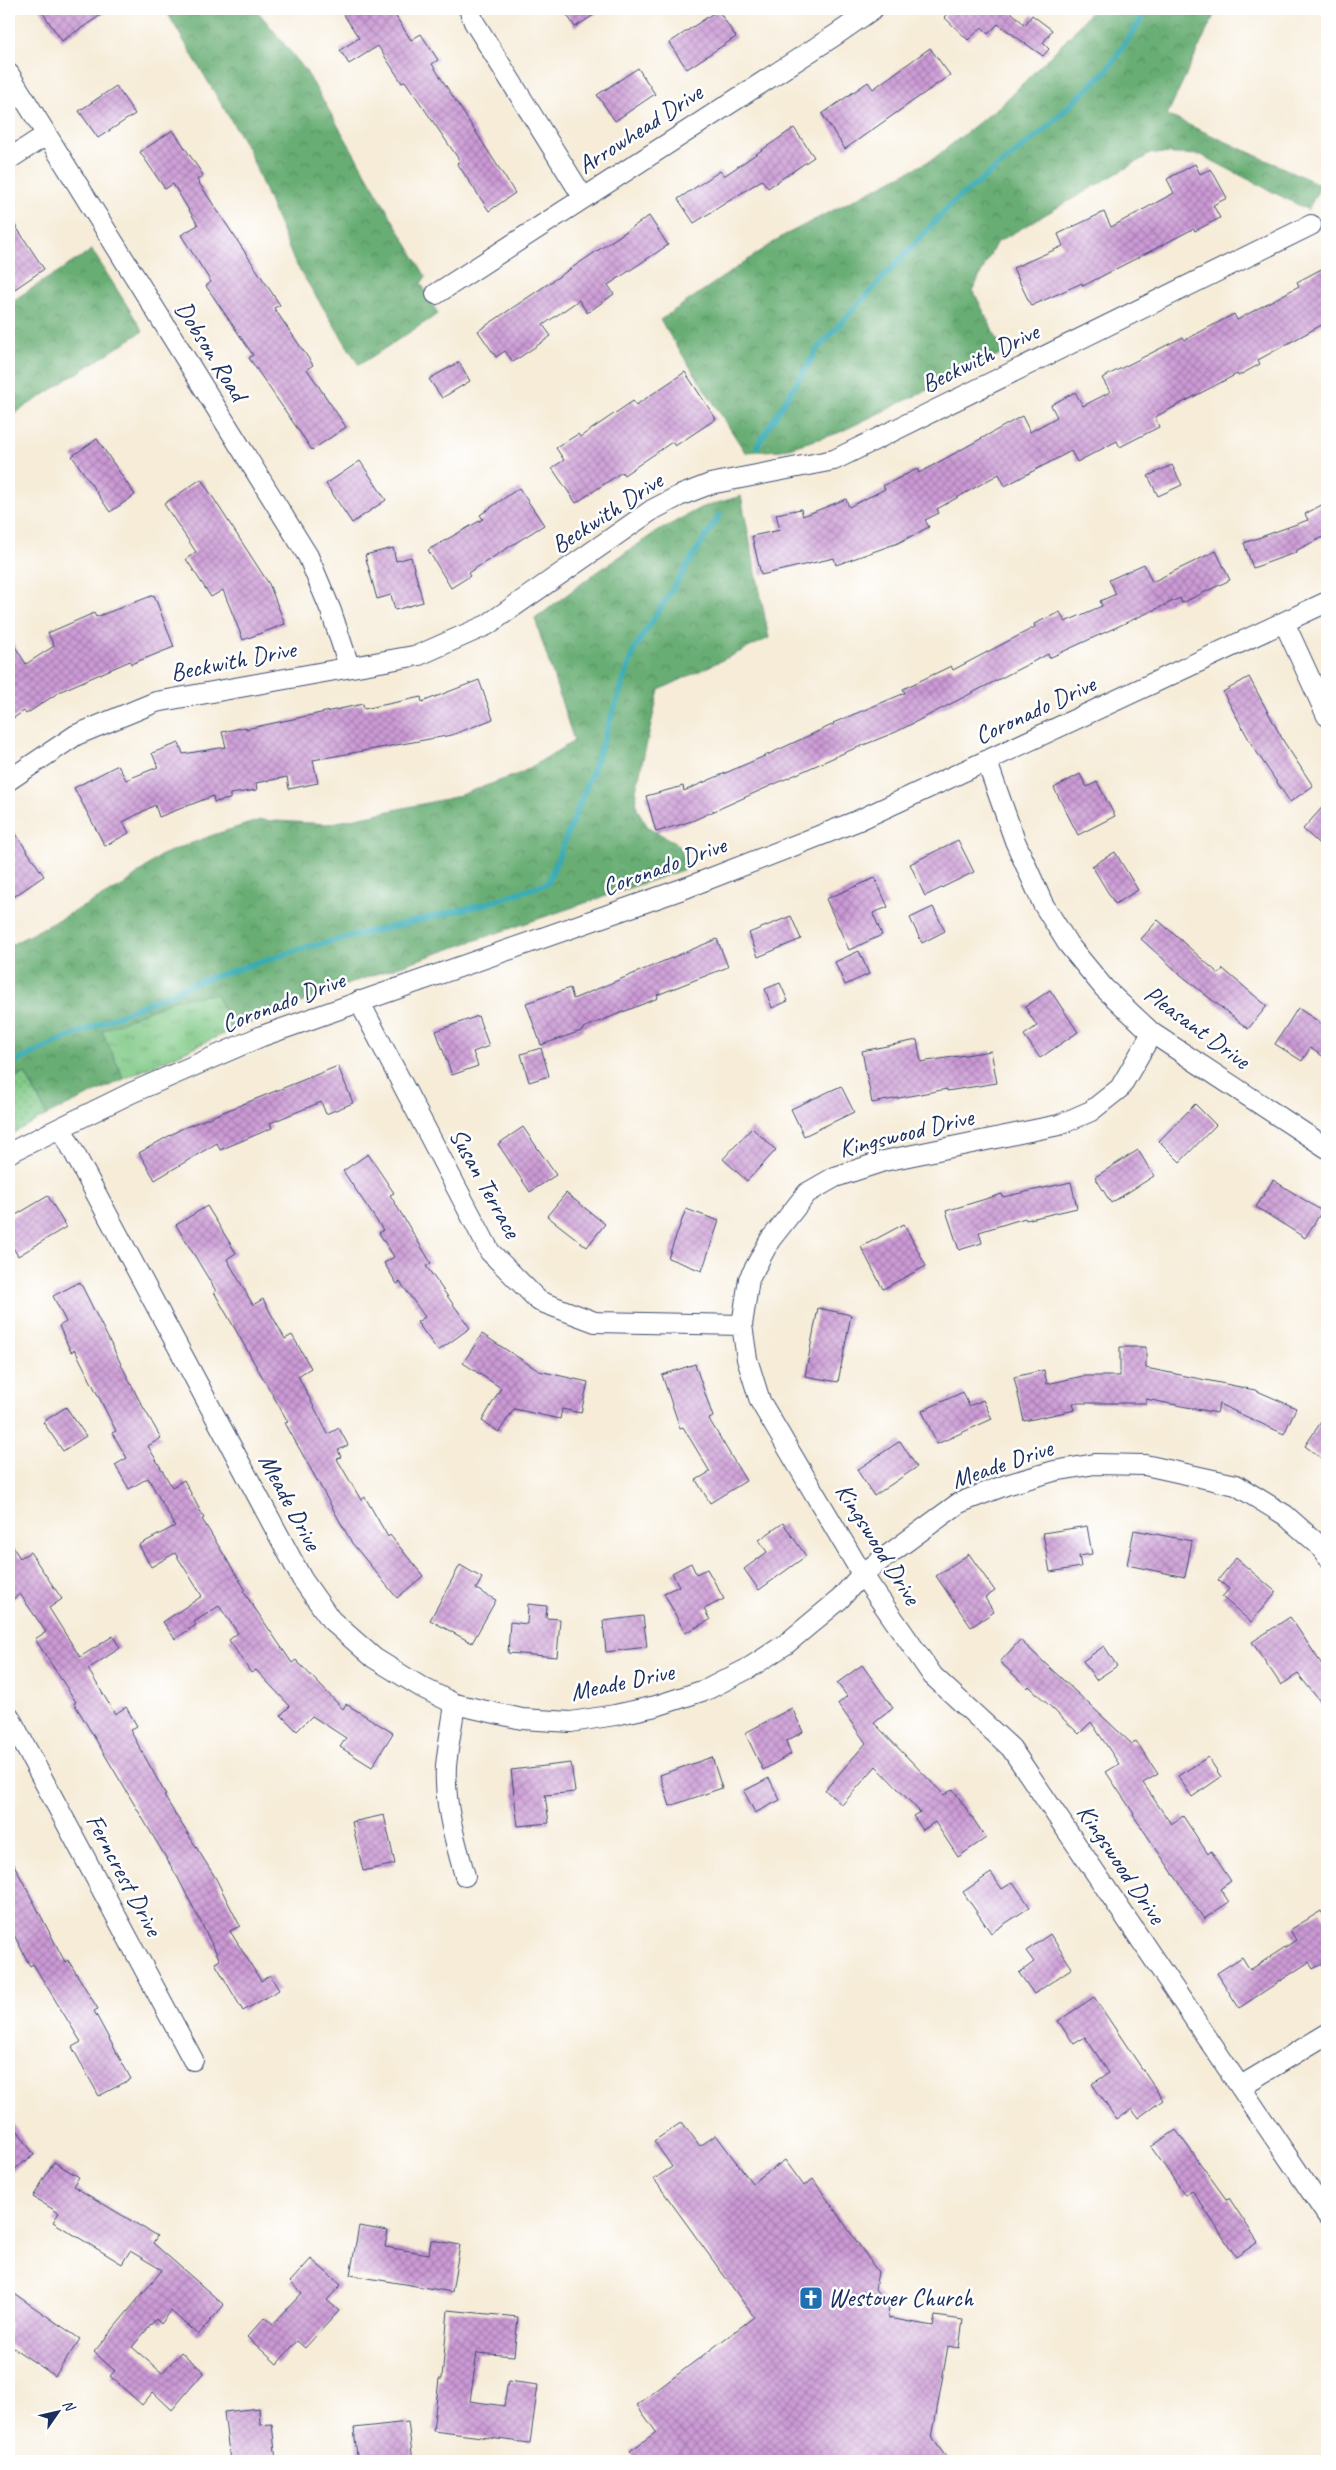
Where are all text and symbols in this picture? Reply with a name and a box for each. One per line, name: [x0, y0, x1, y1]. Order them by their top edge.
street label: Arrowhead Drive: [571, 76, 710, 181]
street label: Dobson Road: [168, 295, 256, 410]
street label: Beckwith Drive: [916, 315, 1046, 400]
street label: Beckwith Drive: [545, 464, 671, 561]
street label: Beckwith Drive: [168, 633, 300, 689]
street label: Coronado Drive: [970, 667, 1102, 752]
street label: Coronado Drive: [598, 828, 732, 903]
street label: Coronado Drive: [217, 963, 351, 1040]
street label: Pleasant Drive: [1138, 978, 1258, 1077]
street label: Kingswood Drive: [836, 1100, 978, 1165]
street label: Susan Terrace: [442, 1122, 529, 1245]
street label: Meade Drive: [947, 1431, 1058, 1496]
street label: Meade Drive: [251, 1448, 330, 1557]
street label: Kingswood Drive: [828, 1477, 929, 1612]
street label: Meade Drive: [567, 1655, 678, 1709]
street label: Kingswood Drive: [1069, 1798, 1174, 1931]
street label: Ferncrest Drive: [79, 1809, 170, 1943]
place label: Westover Church: [828, 2282, 975, 2314]
church icon: Westover Church: [798, 2285, 824, 2311]
north arrow: [32, 2388, 82, 2438]
text: N: [59, 2397, 79, 2415]

